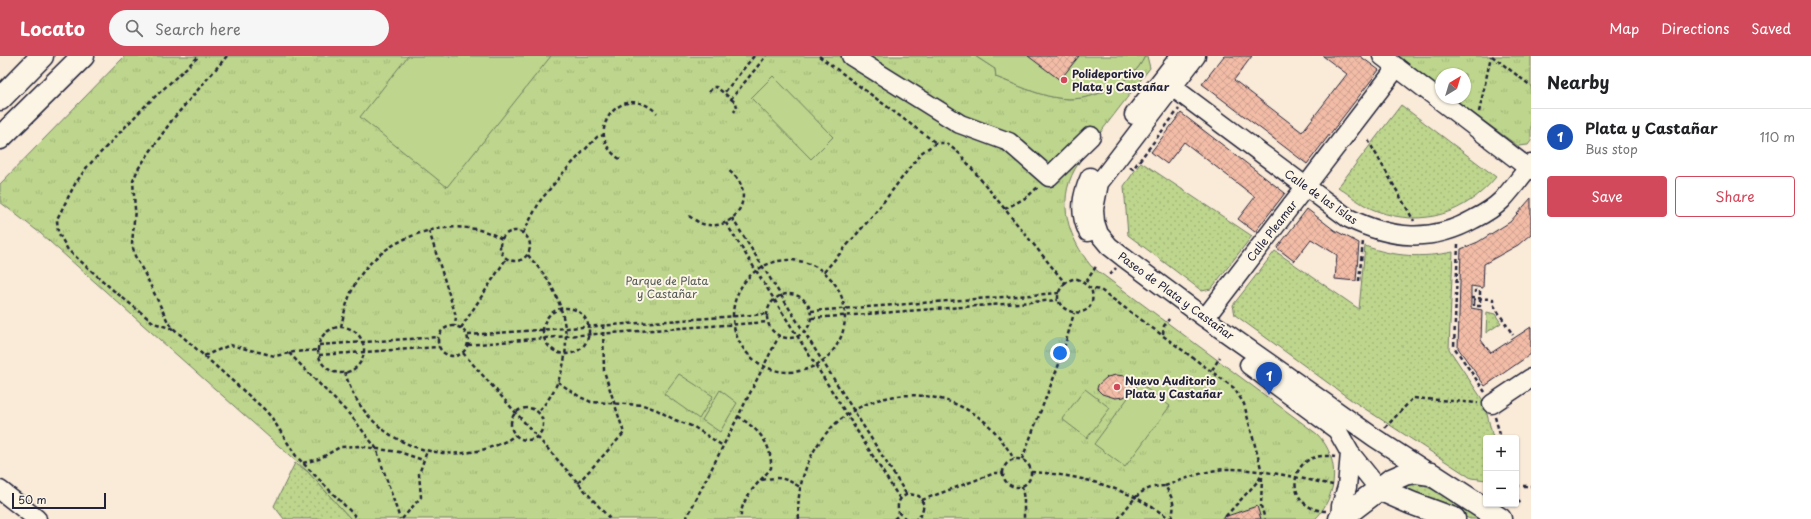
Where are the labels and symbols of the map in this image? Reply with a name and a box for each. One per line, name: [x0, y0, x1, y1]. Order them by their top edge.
place label: Polideportivo Plata y Castañar: [1072, 65, 1170, 95]
north arrow: [1435, 68, 1471, 104]
marker: Polideportivo Plata y Castañar: [1059, 75, 1069, 85]
street label: Calle de las Islas: [1281, 165, 1361, 228]
street label: Calle Pleamar: [1242, 196, 1301, 265]
street label: Paseo de Plata y Castañar: [1115, 248, 1238, 344]
park label: Parque de Plata y Castañar: [626, 272, 709, 302]
your location: [1050, 343, 1070, 363]
pin: 1: [1256, 362, 1282, 395]
place label: Nuevo Auditorio Plata y Castañar: [1125, 372, 1223, 402]
marker: Nuevo Auditorio Plata y Castañar: [1112, 382, 1122, 392]
scale bar: [12, 491, 106, 510]

